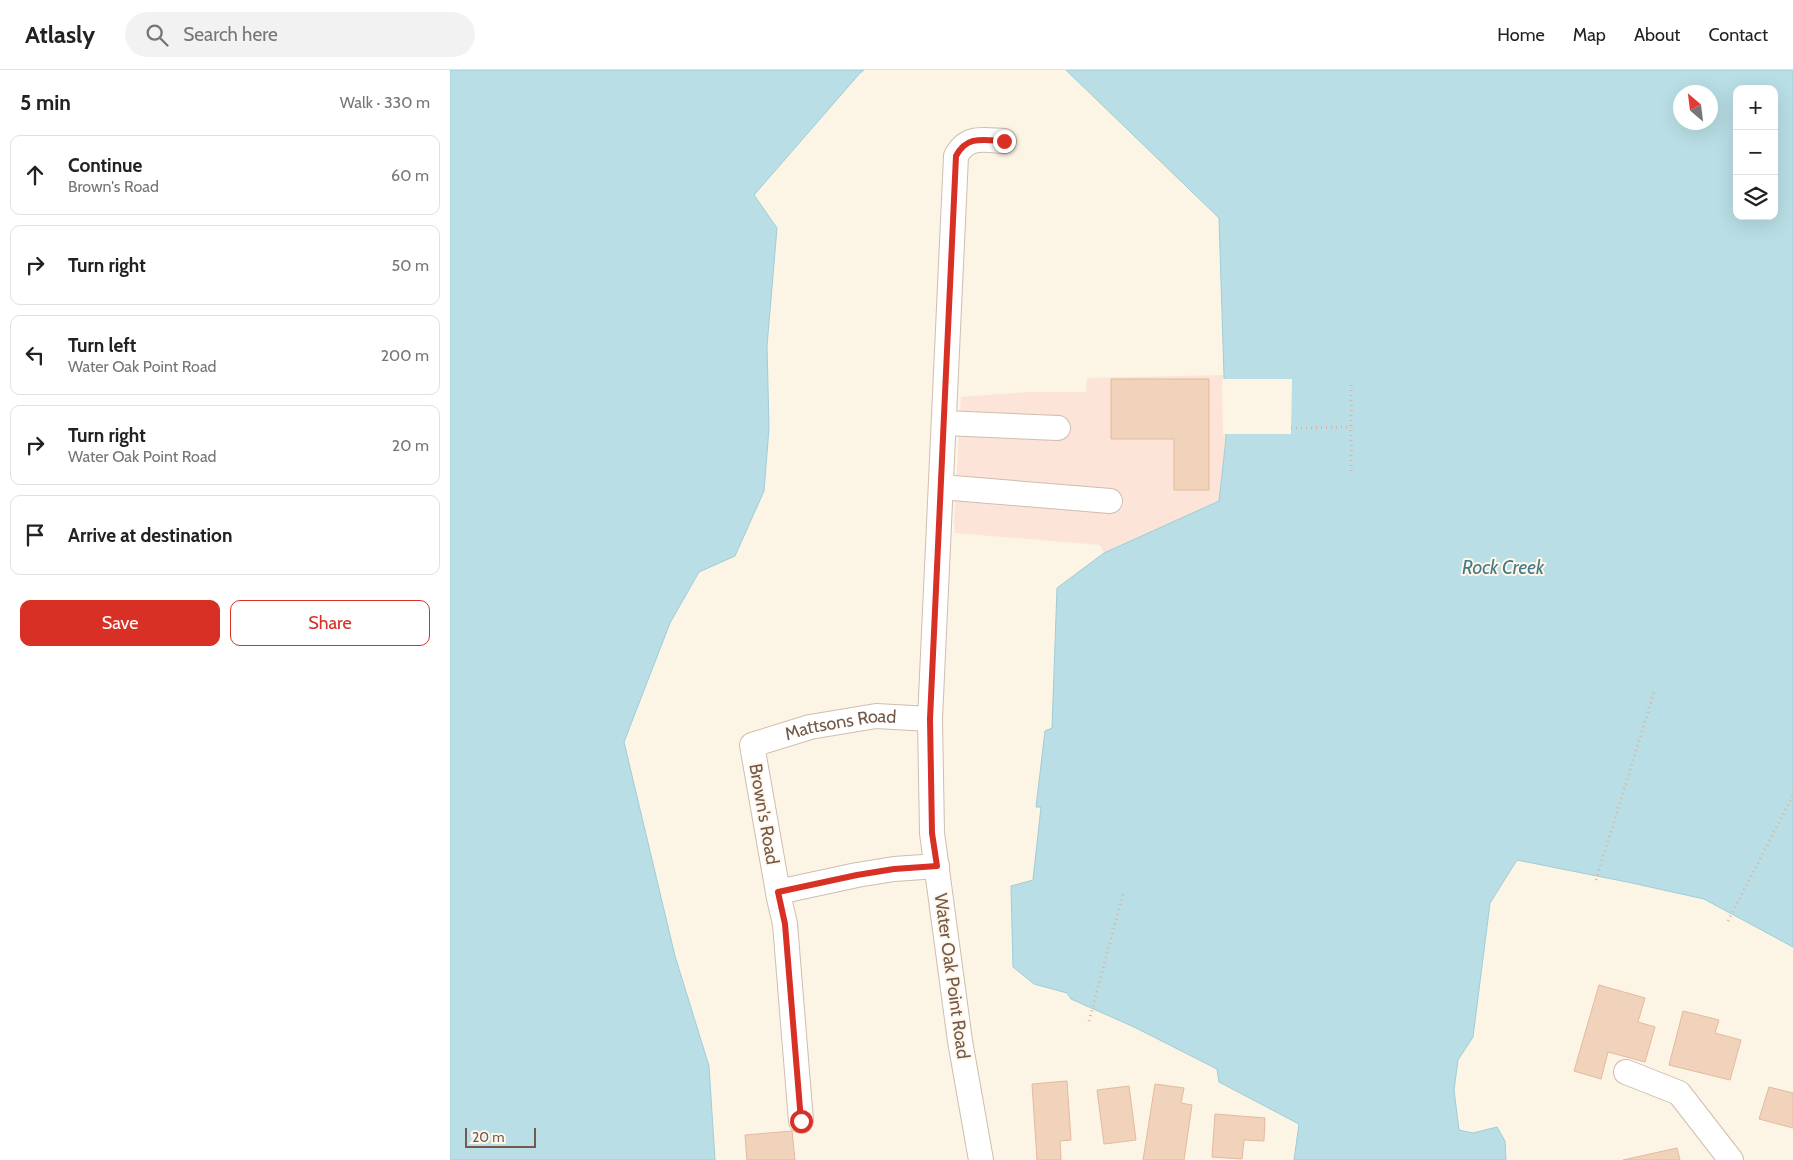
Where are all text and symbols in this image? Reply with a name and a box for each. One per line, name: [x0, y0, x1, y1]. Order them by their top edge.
search box: [125, 12, 475, 57]
text: Atlasly: [25, 20, 95, 49]
icon: search: [143, 21, 171, 49]
text: Search here: [183, 23, 278, 46]
text: Home: [1497, 24, 1545, 46]
text: Map: [1573, 24, 1606, 46]
text: About: [1634, 24, 1680, 46]
text: Contact: [1708, 24, 1768, 46]
north arrow: [1673, 85, 1718, 130]
map controls: [1733, 85, 1778, 220]
button: +: [1733, 85, 1778, 130]
text: 5 min: [20, 90, 71, 115]
text: Walk · 330 m: [340, 93, 430, 112]
route end: [993, 130, 1016, 153]
button: −: [1733, 130, 1778, 175]
text: Continue: [68, 154, 142, 177]
icon: ahead: [21, 161, 49, 189]
text: 60 m: [391, 166, 429, 185]
button: layers: [1733, 175, 1778, 220]
text: Brown's Road: [68, 177, 159, 196]
icon: right: [21, 251, 49, 279]
text: Turn right: [68, 254, 146, 277]
text: 50 m: [392, 256, 429, 275]
text: Turn left: [68, 334, 136, 357]
icon: left: [21, 341, 49, 369]
text: 200 m: [381, 346, 429, 365]
text: Water Oak Point Road: [68, 357, 216, 376]
text: Turn right: [68, 424, 146, 447]
icon: right: [21, 431, 49, 459]
text: 20 m: [392, 436, 429, 455]
text: Water Oak Point Road: [68, 447, 216, 466]
icon: arrive: [21, 521, 49, 549]
text: Arrive at destination: [68, 524, 232, 547]
water label: Rock Creek: [1462, 556, 1545, 579]
button: Save: [20, 600, 220, 646]
button: Share: [230, 600, 430, 646]
street label: Mattsons Road: [782, 705, 897, 745]
street label: Brown's Road: [744, 762, 784, 866]
street label: Water Oak Point Road: [929, 892, 975, 1060]
route start: [790, 1110, 813, 1133]
scale bar: [465, 1125, 536, 1148]
text: 20 m: [472, 1128, 505, 1146]

